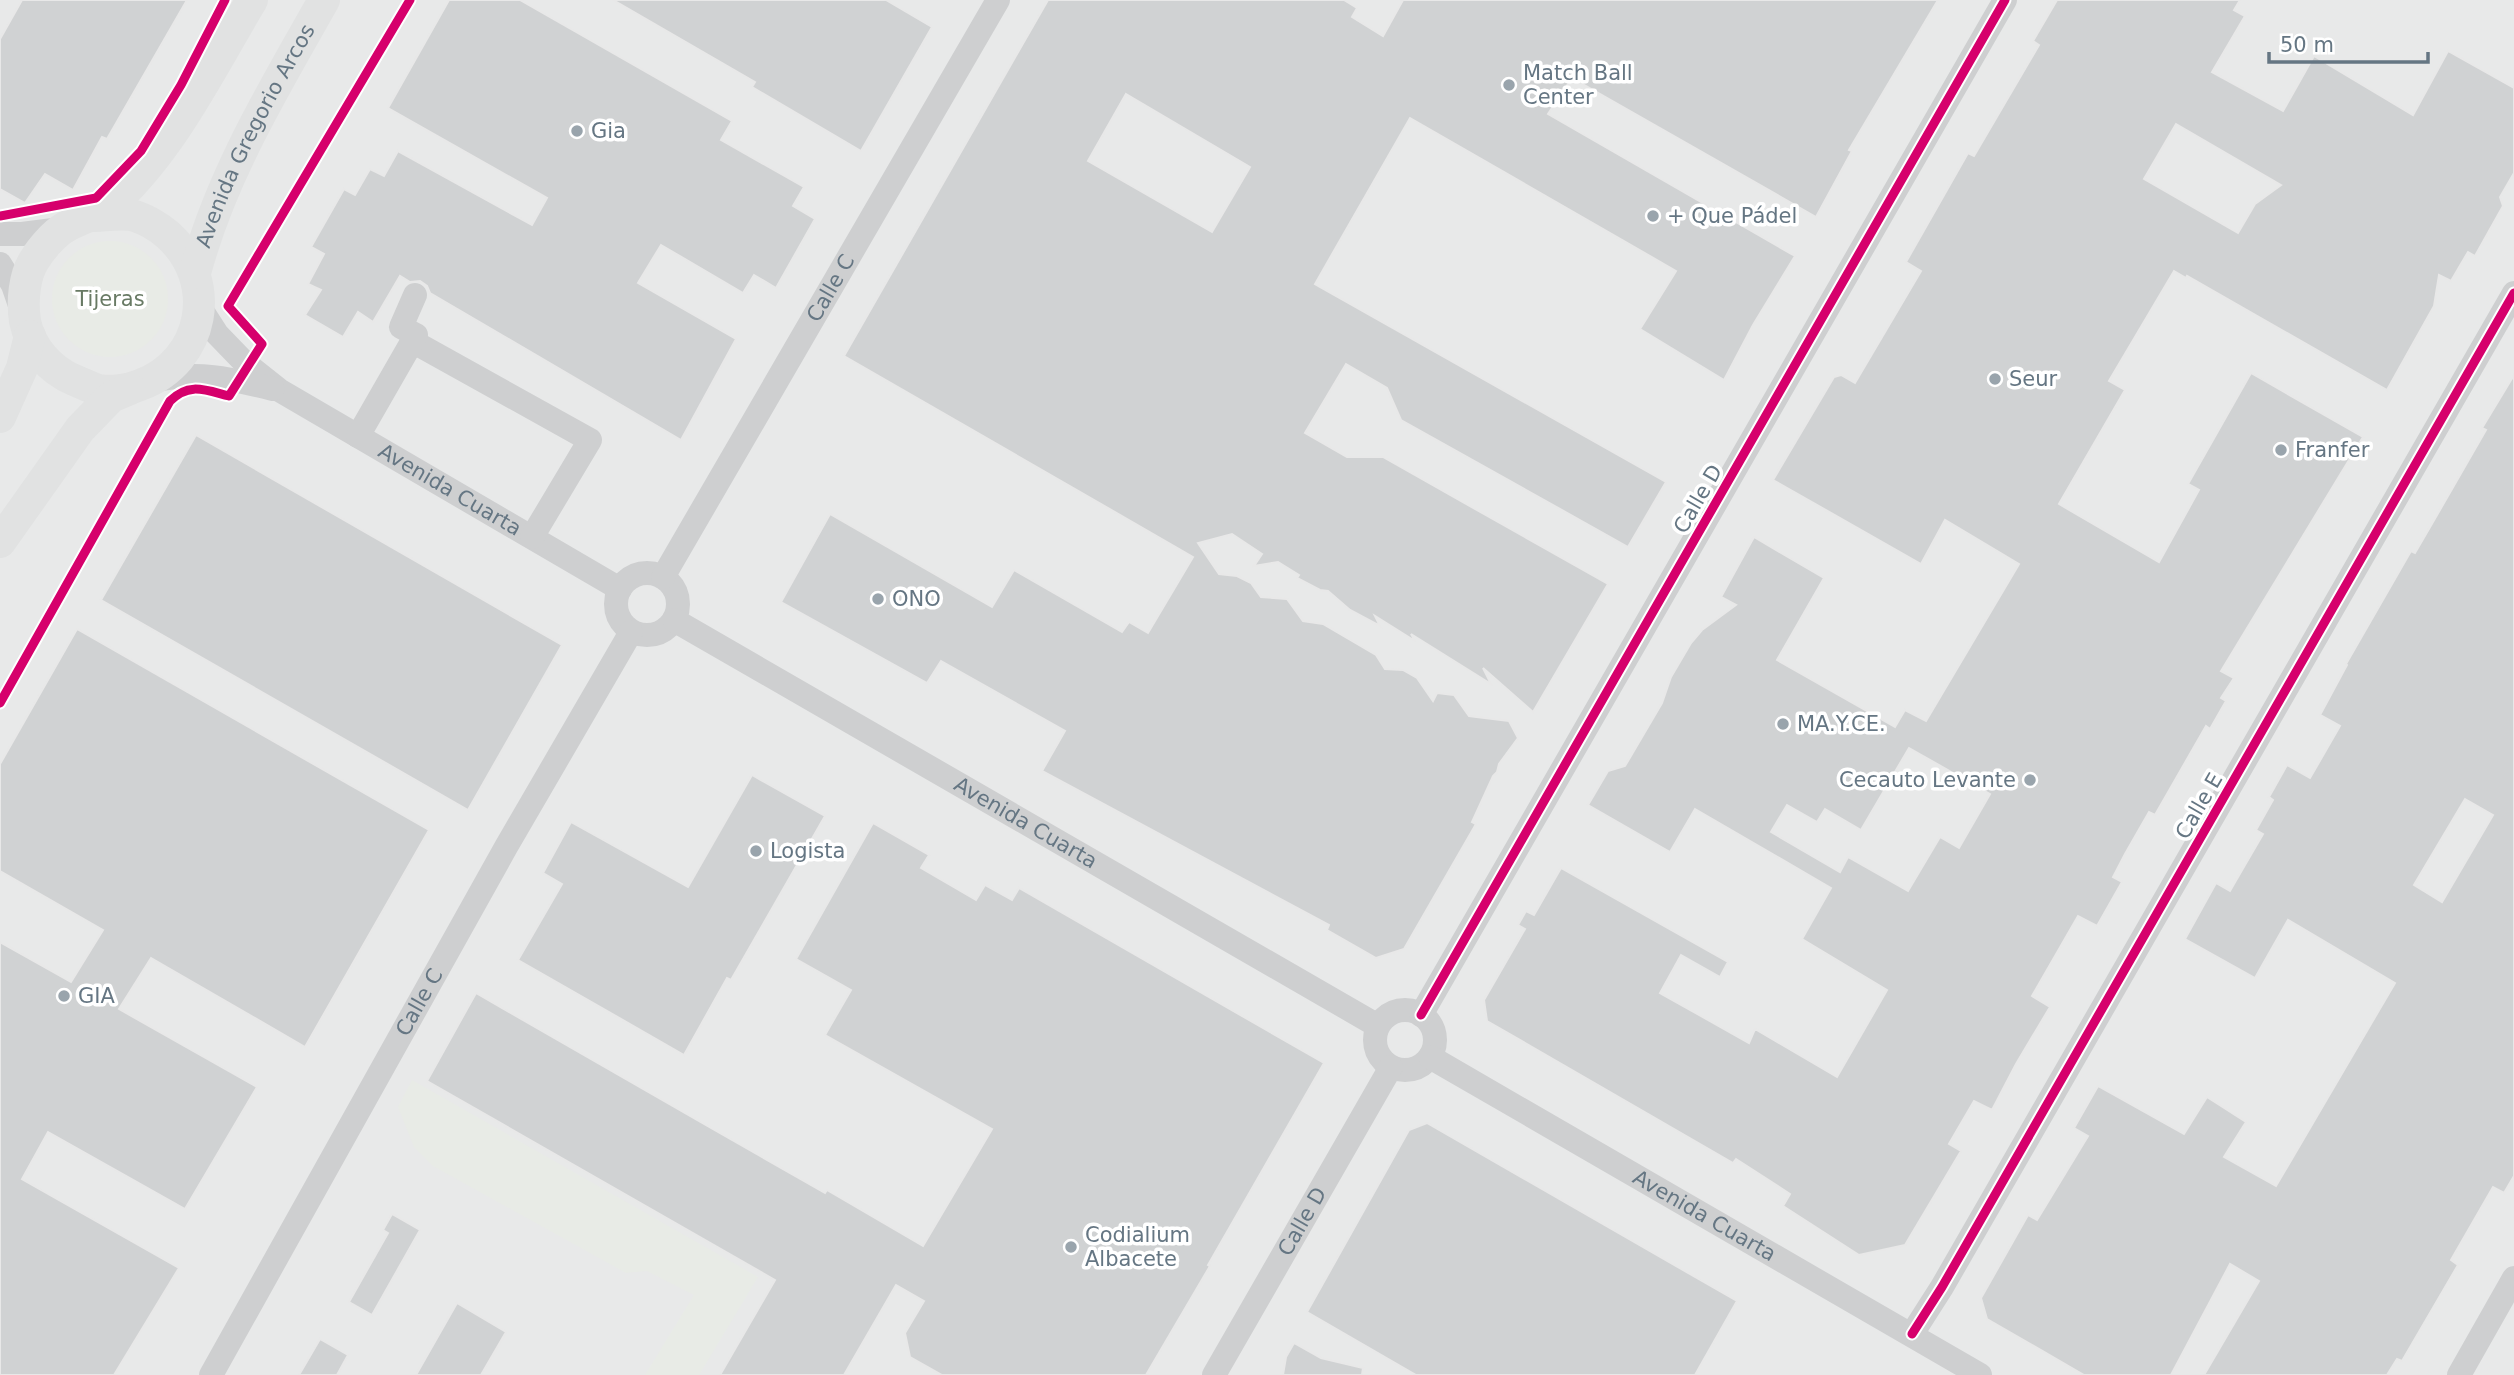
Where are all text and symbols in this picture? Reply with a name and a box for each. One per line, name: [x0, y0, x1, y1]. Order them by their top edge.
street label: Avenida Gregorio Arcos: [191, 20, 320, 251]
scale bar: [2269, 21, 2428, 65]
text: 50 m: [2280, 33, 2334, 57]
place label: Match Ball Center: [1523, 61, 1633, 109]
marker: Match Ball Center: [1501, 77, 1517, 93]
place label: Gia: [591, 119, 626, 143]
marker: Gia: [569, 123, 585, 139]
place label: + Que Pádel: [1667, 204, 1797, 228]
marker: + Que Pádel: [1645, 208, 1661, 224]
street label: Calle C: [802, 250, 860, 326]
park label: Tijeras: [74, 287, 145, 311]
place label: Seur: [2009, 367, 2058, 391]
marker: Seur: [1987, 371, 2003, 387]
place label: Franfer: [2295, 438, 2370, 462]
street label: Avenida Cuarta: [374, 439, 526, 541]
marker: Franfer: [2273, 442, 2289, 458]
street label: Calle D: [1669, 461, 1727, 537]
place label: ONO: [892, 587, 941, 611]
marker: ONO: [870, 591, 886, 607]
place label: MA.Y.CE.: [1797, 712, 1886, 736]
marker: MA.Y.CE.: [1775, 716, 1791, 732]
place label: Cecauto Levante: [1839, 768, 2016, 792]
street label: Calle E: [2171, 769, 2227, 843]
street label: Avenida Cuarta: [950, 772, 1102, 873]
marker: Cecauto Levante: [2022, 772, 2038, 788]
place label: Logista: [770, 839, 845, 863]
marker: Logista: [748, 843, 764, 859]
street label: Calle C: [391, 964, 448, 1040]
place label: GIA: [78, 984, 115, 1008]
marker: GIA: [56, 988, 72, 1004]
street label: Avenida Cuarta: [1629, 1165, 1780, 1266]
street label: Calle D: [1273, 1183, 1331, 1260]
place label: Codialium Albacete: [1085, 1223, 1190, 1271]
marker: Codialium Albacete: [1063, 1239, 1079, 1255]

